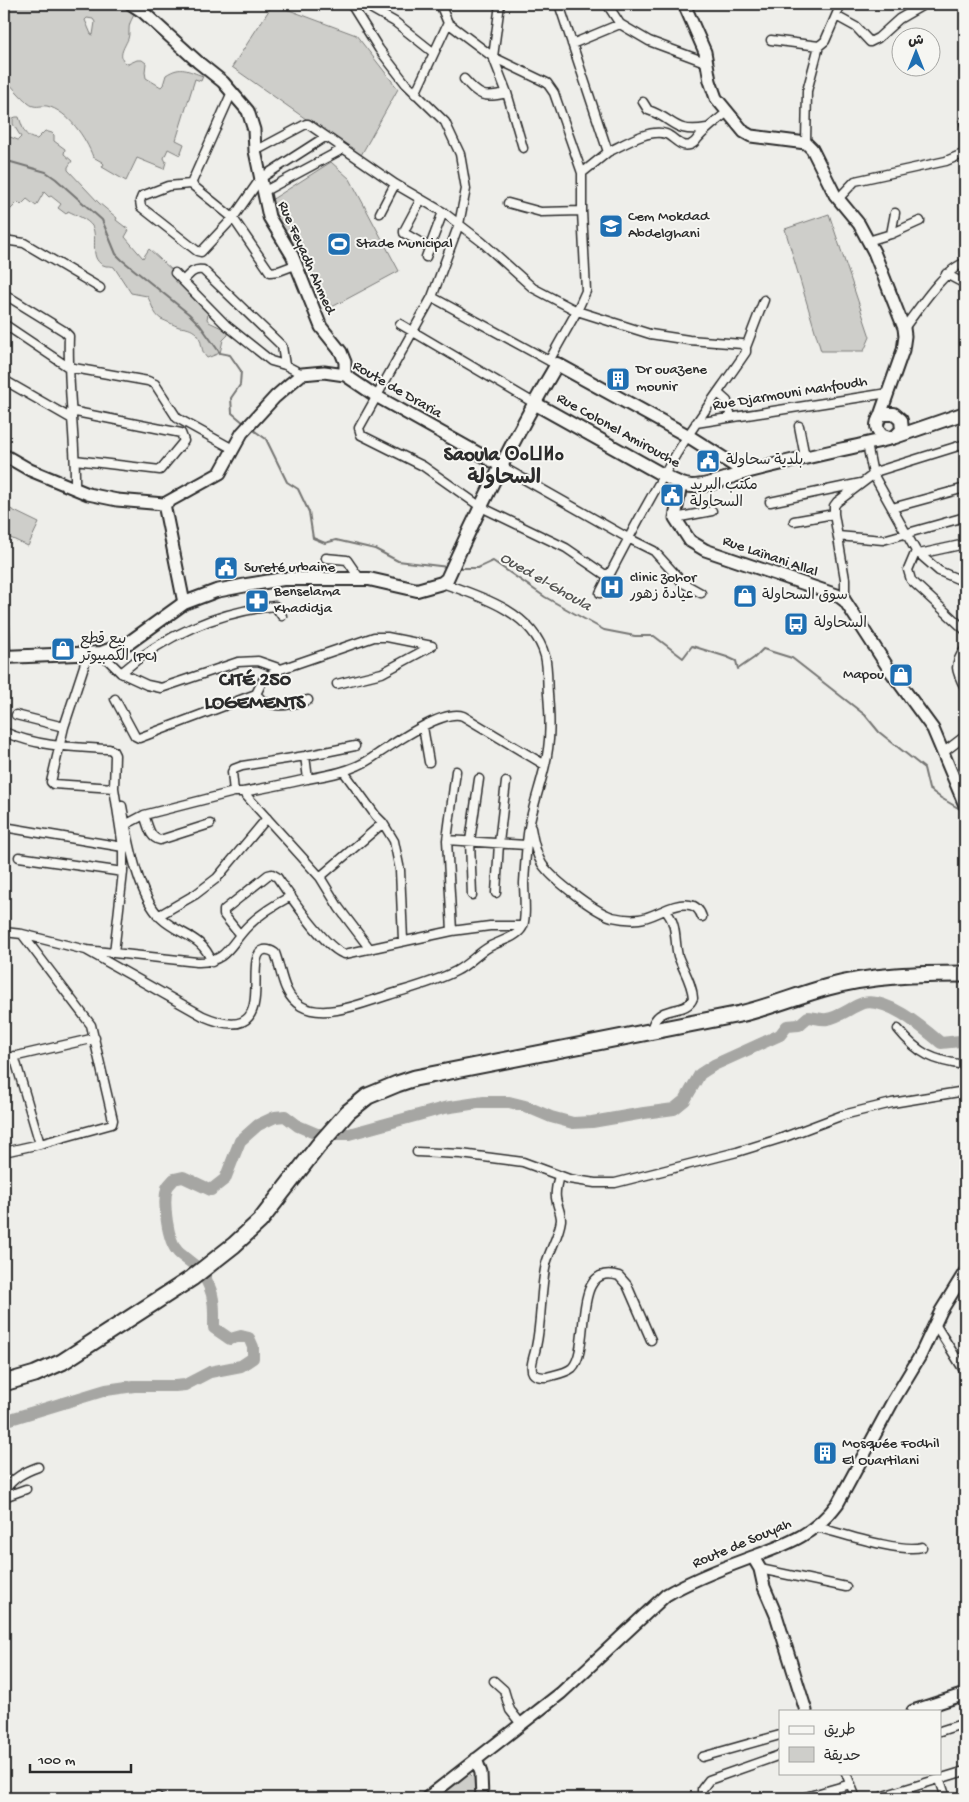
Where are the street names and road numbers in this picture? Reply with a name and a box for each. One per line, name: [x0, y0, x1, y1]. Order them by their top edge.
street label: Rue Feyadh Ahmed: [273, 199, 339, 318]
street label: Route de Draria: [349, 357, 446, 423]
street label: Rue Djarmouni Mahfoudh: [711, 373, 869, 415]
street label: Rue Colonel Amirouche: [553, 390, 683, 473]
street label: Rue Laïnani Allal: [720, 532, 820, 582]
street label: Route de Souyah: [690, 1515, 794, 1573]

